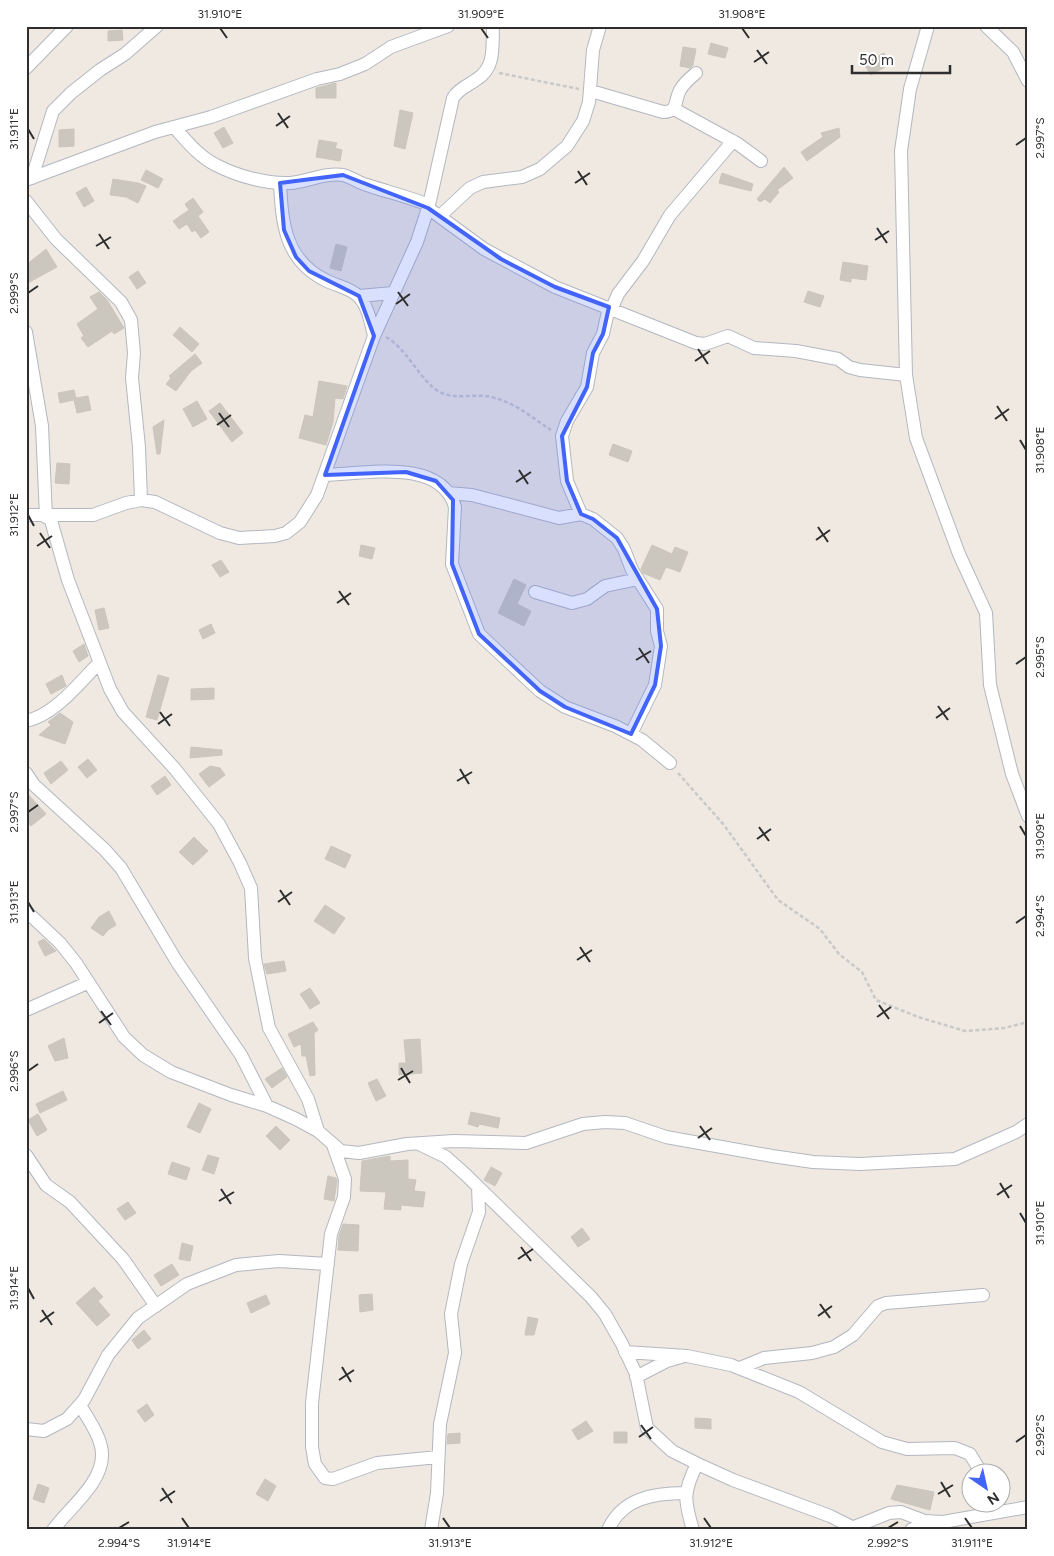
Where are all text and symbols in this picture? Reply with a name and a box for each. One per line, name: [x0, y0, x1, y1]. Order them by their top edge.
text: 31.910°E: [198, 7, 242, 21]
text: 31.909°E: [458, 7, 504, 21]
text: 31.908°E: [718, 7, 766, 21]
scale bar: [852, 42, 949, 74]
text: 50 m: [859, 51, 894, 69]
text: 31.911°E: [7, 108, 21, 150]
text: 2.997°S: [1033, 117, 1047, 159]
text: 2.999°S: [7, 272, 21, 314]
text: 31.908°E: [1033, 426, 1047, 474]
text: 31.912°E: [7, 493, 21, 537]
text: 2.995°S: [1033, 636, 1047, 678]
text: 2.997°S: [7, 791, 21, 833]
text: 31.909°E: [1033, 813, 1047, 859]
text: 31.913°E: [7, 880, 21, 924]
text: 2.994°S: [1033, 895, 1047, 937]
text: 2.996°S: [7, 1050, 21, 1092]
text: 31.910°E: [1033, 1201, 1047, 1245]
text: 31.914°E: [7, 1266, 21, 1310]
text: 2.992°S: [1033, 1414, 1047, 1456]
north arrow: [962, 1464, 1012, 1514]
text: N: [984, 1488, 1002, 1508]
text: 2.994°S: [98, 1536, 140, 1550]
text: 31.914°E: [167, 1536, 211, 1550]
text: 31.913°E: [428, 1536, 472, 1550]
text: 31.912°E: [689, 1536, 733, 1550]
text: 2.992°S: [867, 1536, 909, 1550]
text: 31.911°E: [951, 1536, 993, 1550]

